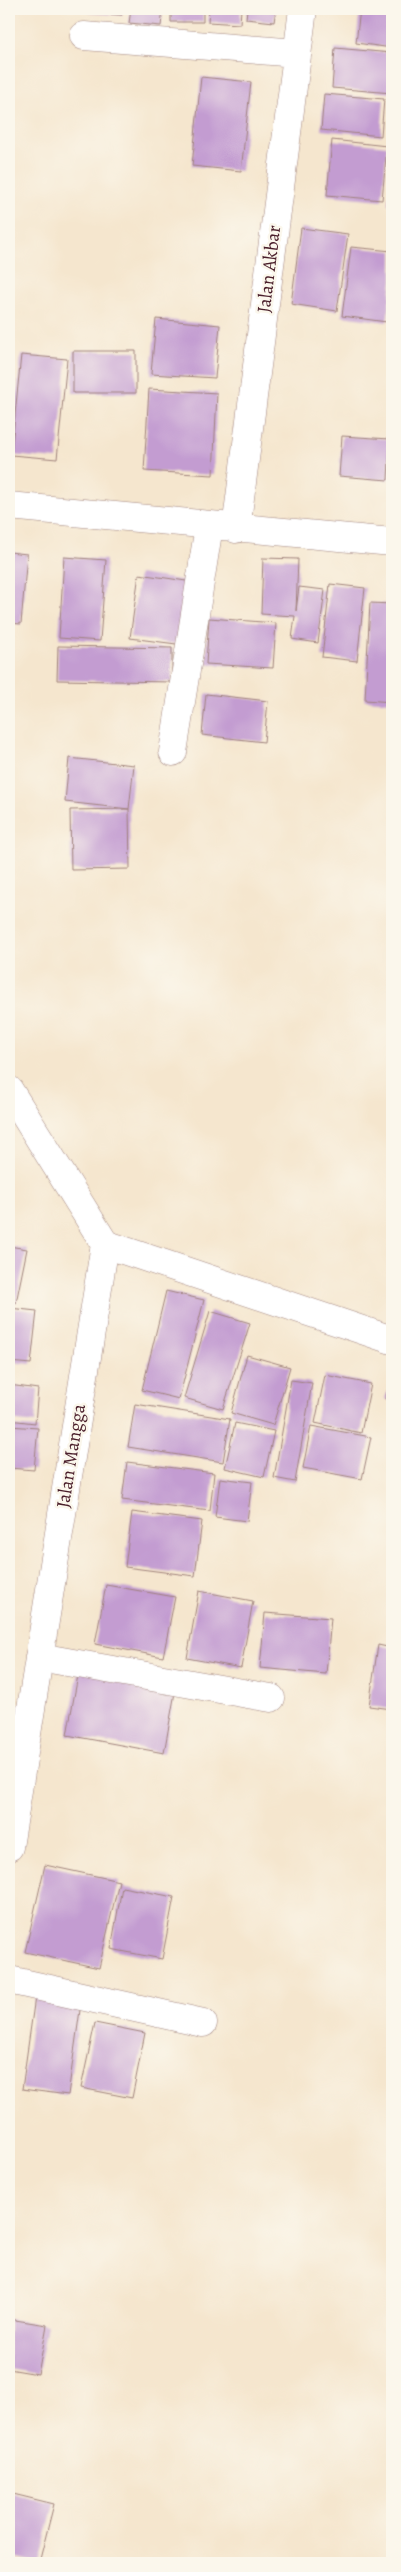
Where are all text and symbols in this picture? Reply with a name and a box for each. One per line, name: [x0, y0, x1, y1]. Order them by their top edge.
street label: Jalan Akbar: [251, 224, 287, 314]
street label: Jalan Mangga: [50, 1402, 92, 1510]

